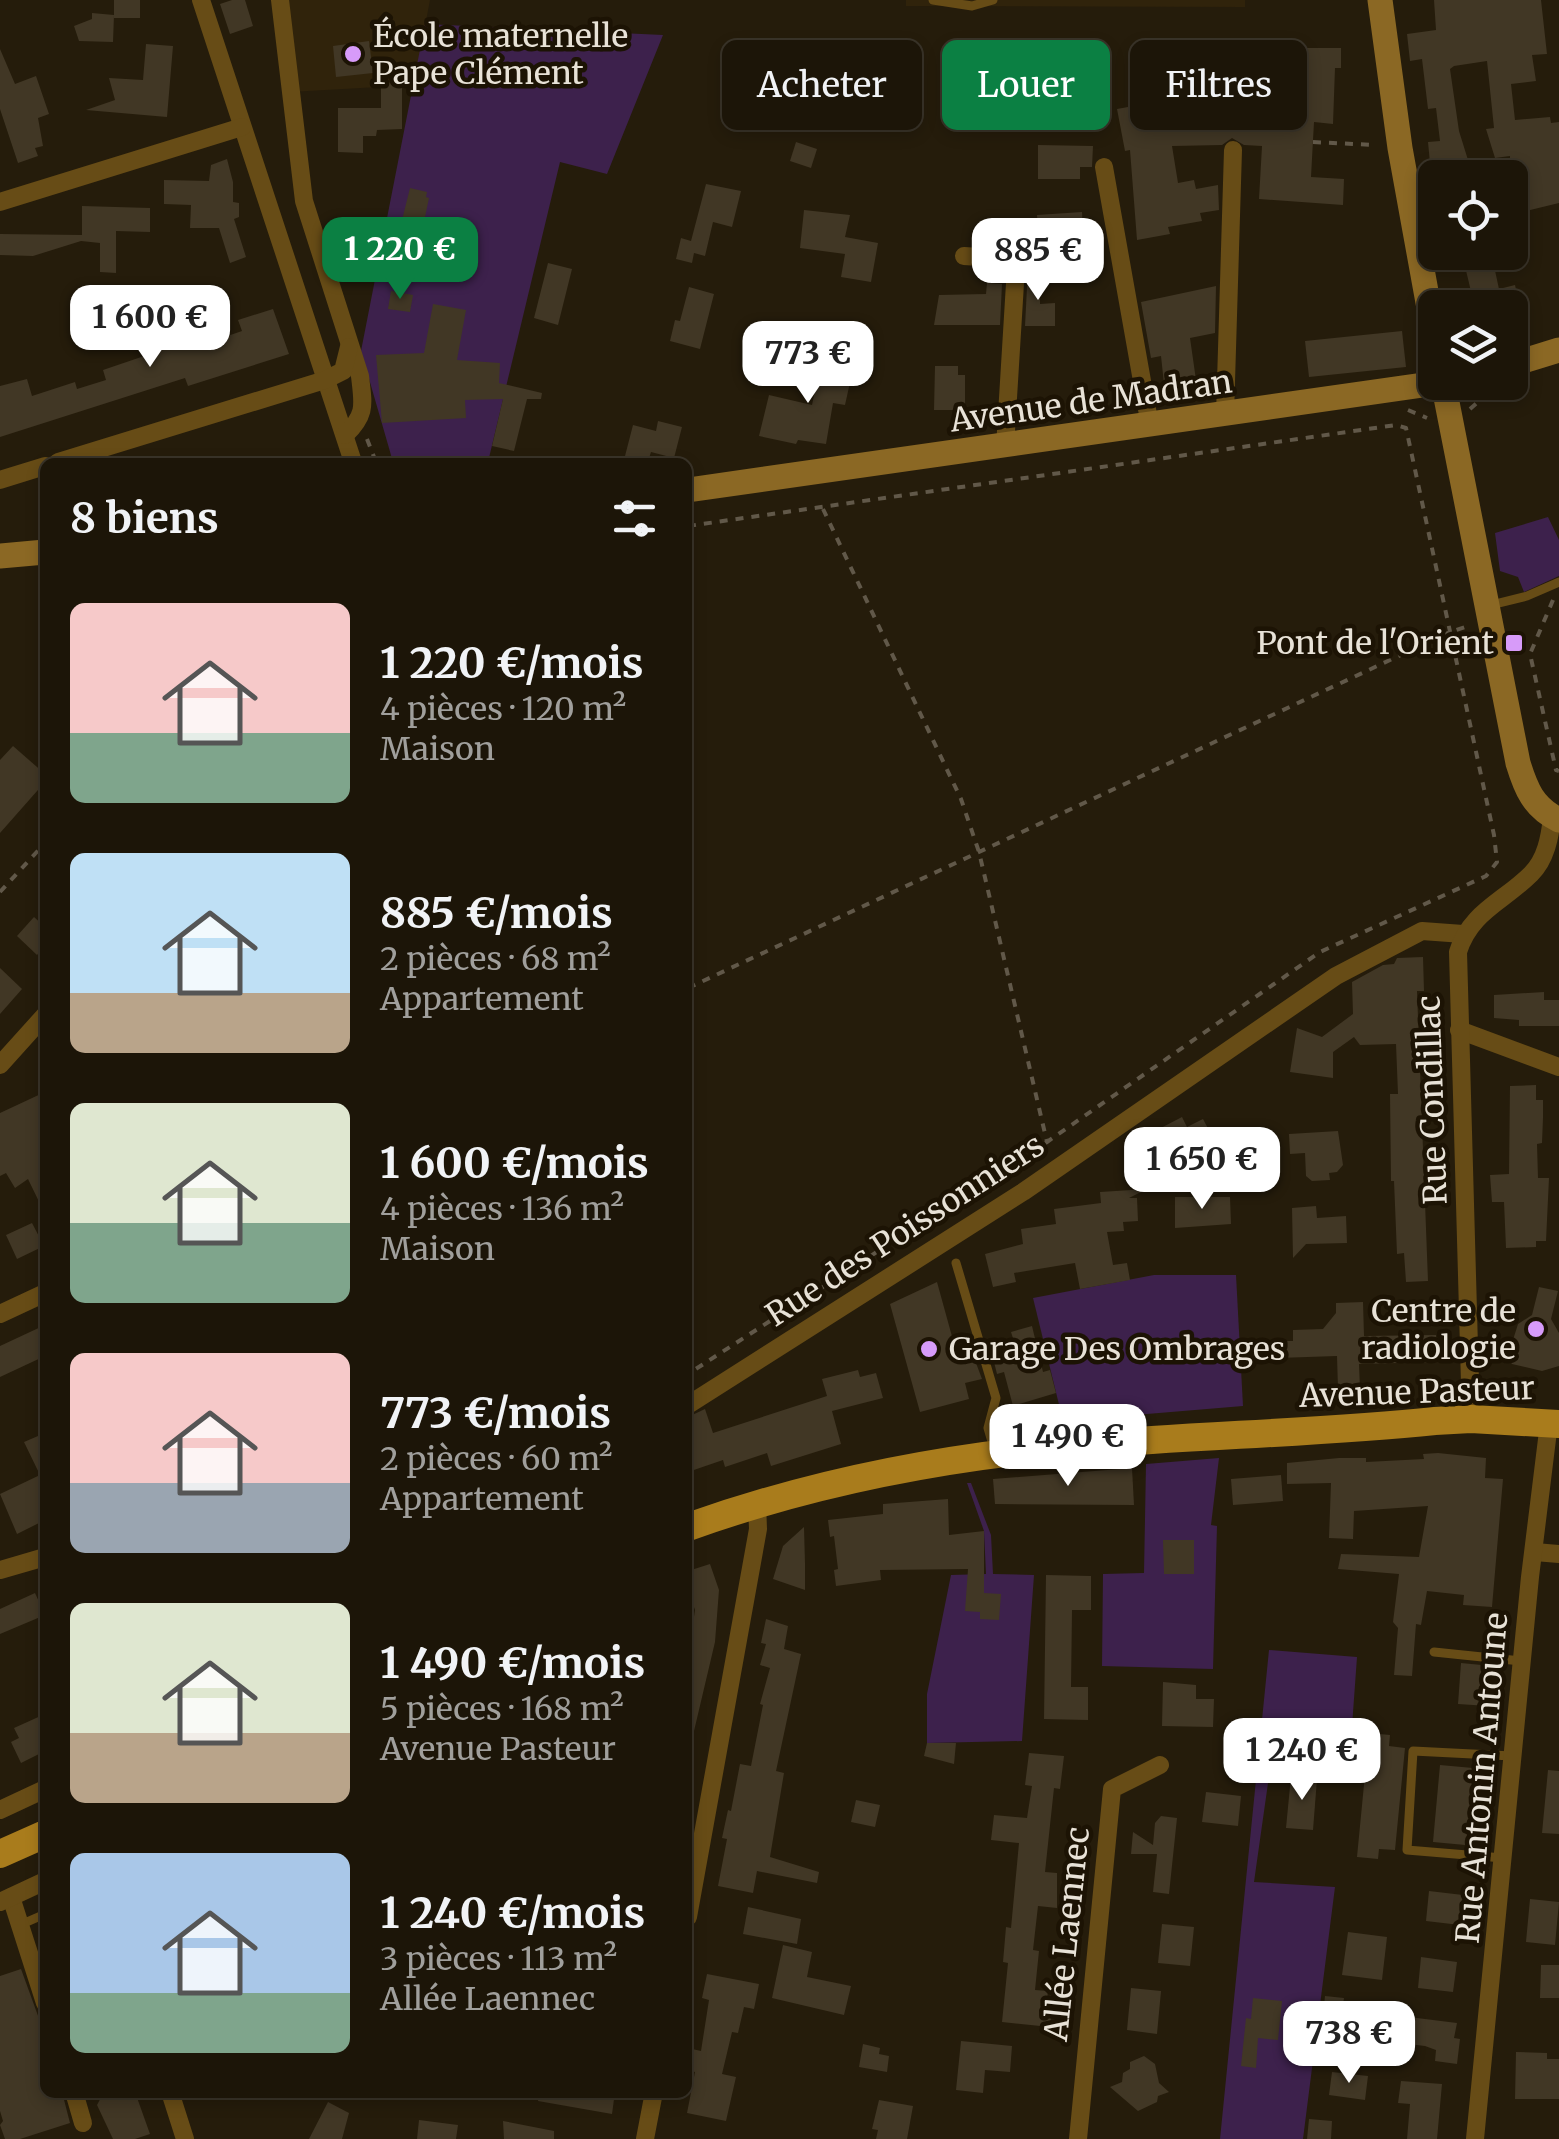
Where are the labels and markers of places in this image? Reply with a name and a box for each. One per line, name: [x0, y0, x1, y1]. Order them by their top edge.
place label: École maternelle Pape Clément: [373, 16, 628, 93]
marker: École maternelle Pape Clément: [342, 43, 364, 65]
pin: 1 220 €: [308, 217, 492, 302]
pin: 885 €: [968, 218, 1108, 303]
pin: 1 600 €: [58, 285, 242, 370]
pin: 773 €: [738, 321, 878, 406]
place label: Pont de l'Orient: [1256, 623, 1495, 663]
marker: Pont de l'Orient: [1503, 632, 1525, 654]
pin: 1 650 €: [1110, 1127, 1294, 1212]
place label: Centre de radiologie: [1361, 1291, 1516, 1368]
marker: Centre de radiologie: [1525, 1318, 1547, 1340]
place label: Garage Des Ombrages: [949, 1329, 1286, 1369]
marker: Garage Des Ombrages: [918, 1338, 940, 1360]
pin: 1 490 €: [976, 1404, 1160, 1489]
pin: 1 240 €: [1210, 1718, 1394, 1803]
pin: 738 €: [1279, 2001, 1419, 2086]

